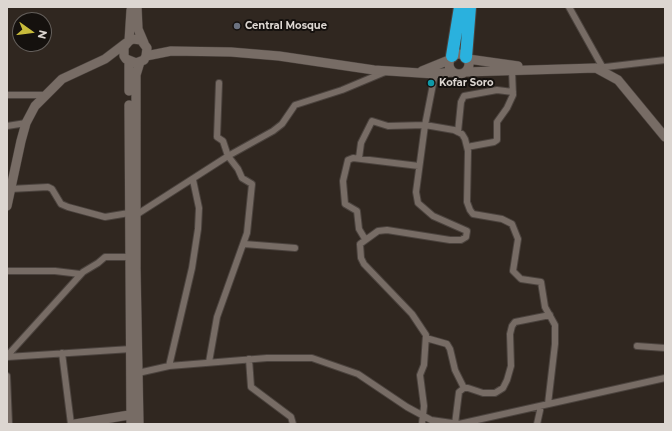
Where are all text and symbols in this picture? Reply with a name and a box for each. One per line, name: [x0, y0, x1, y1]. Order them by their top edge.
north arrow: [12, 12, 52, 52]
place label: Central Mosque: [245, 20, 327, 32]
marker: Central Mosque: [232, 21, 242, 31]
text: N: [35, 29, 51, 41]
place label: Kofar Soro: [439, 77, 494, 89]
marker: Kofar Soro: [426, 78, 436, 88]

